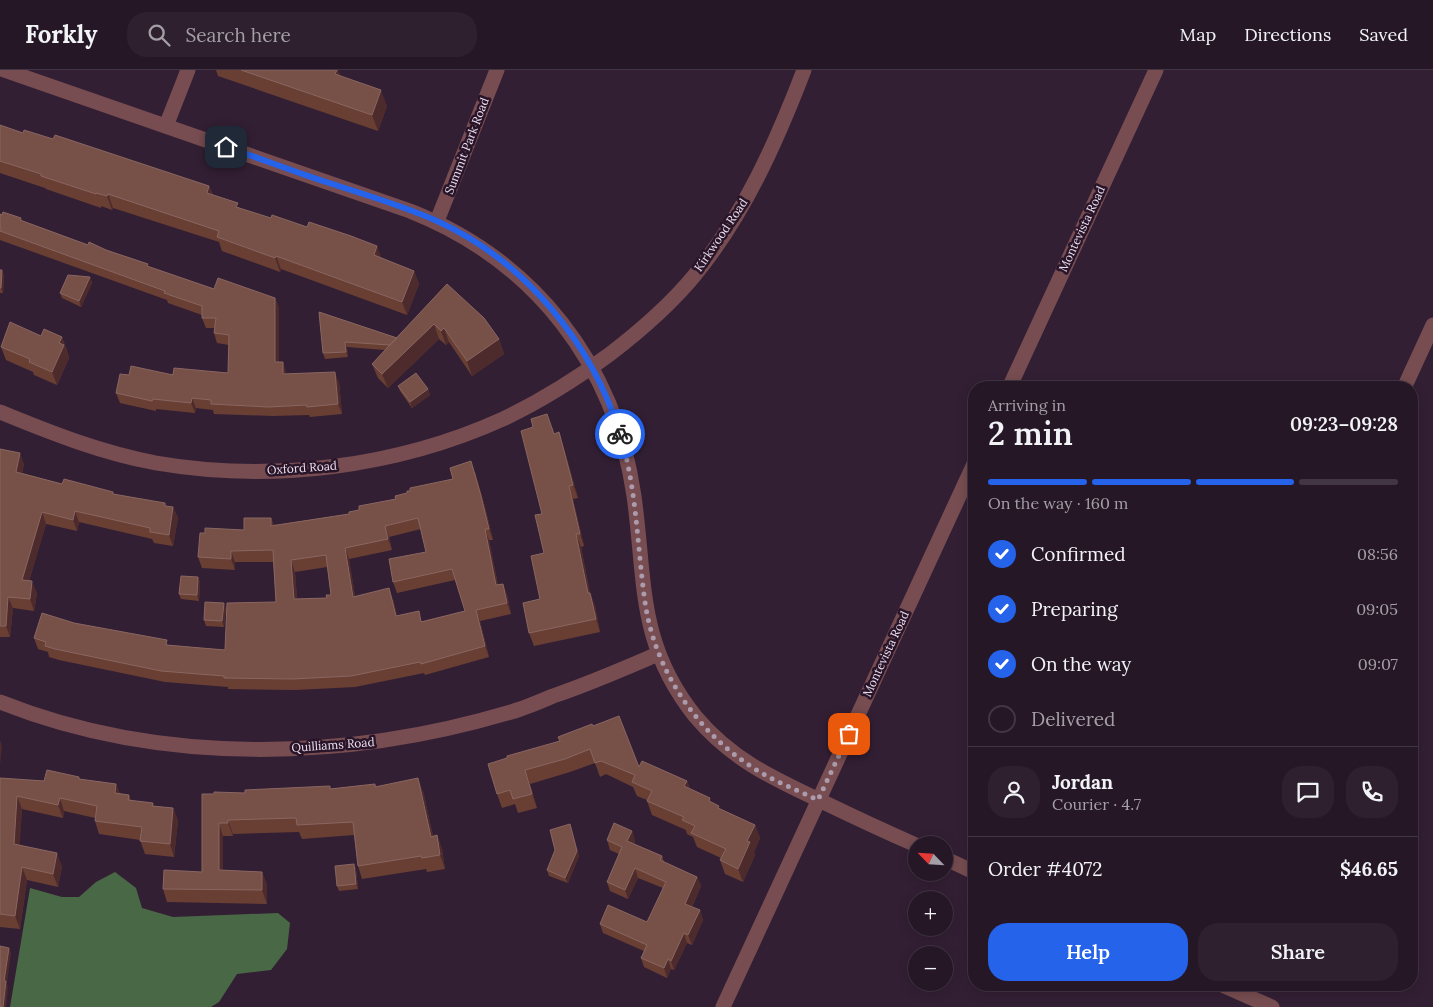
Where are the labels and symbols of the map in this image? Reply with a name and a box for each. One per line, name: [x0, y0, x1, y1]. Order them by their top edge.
street label: Summit Park Road: [441, 95, 492, 196]
pin: [205, 126, 247, 168]
street label: Montevista Road: [1055, 183, 1108, 274]
street label: Kirkwood Road: [691, 195, 751, 274]
courier: [595, 409, 645, 459]
street label: Oxford Road: [266, 458, 337, 477]
street label: Montevista Road: [859, 608, 912, 699]
pin: [828, 713, 870, 755]
street label: Quilliams Road: [291, 734, 375, 755]
north arrow: [908, 836, 952, 881]

